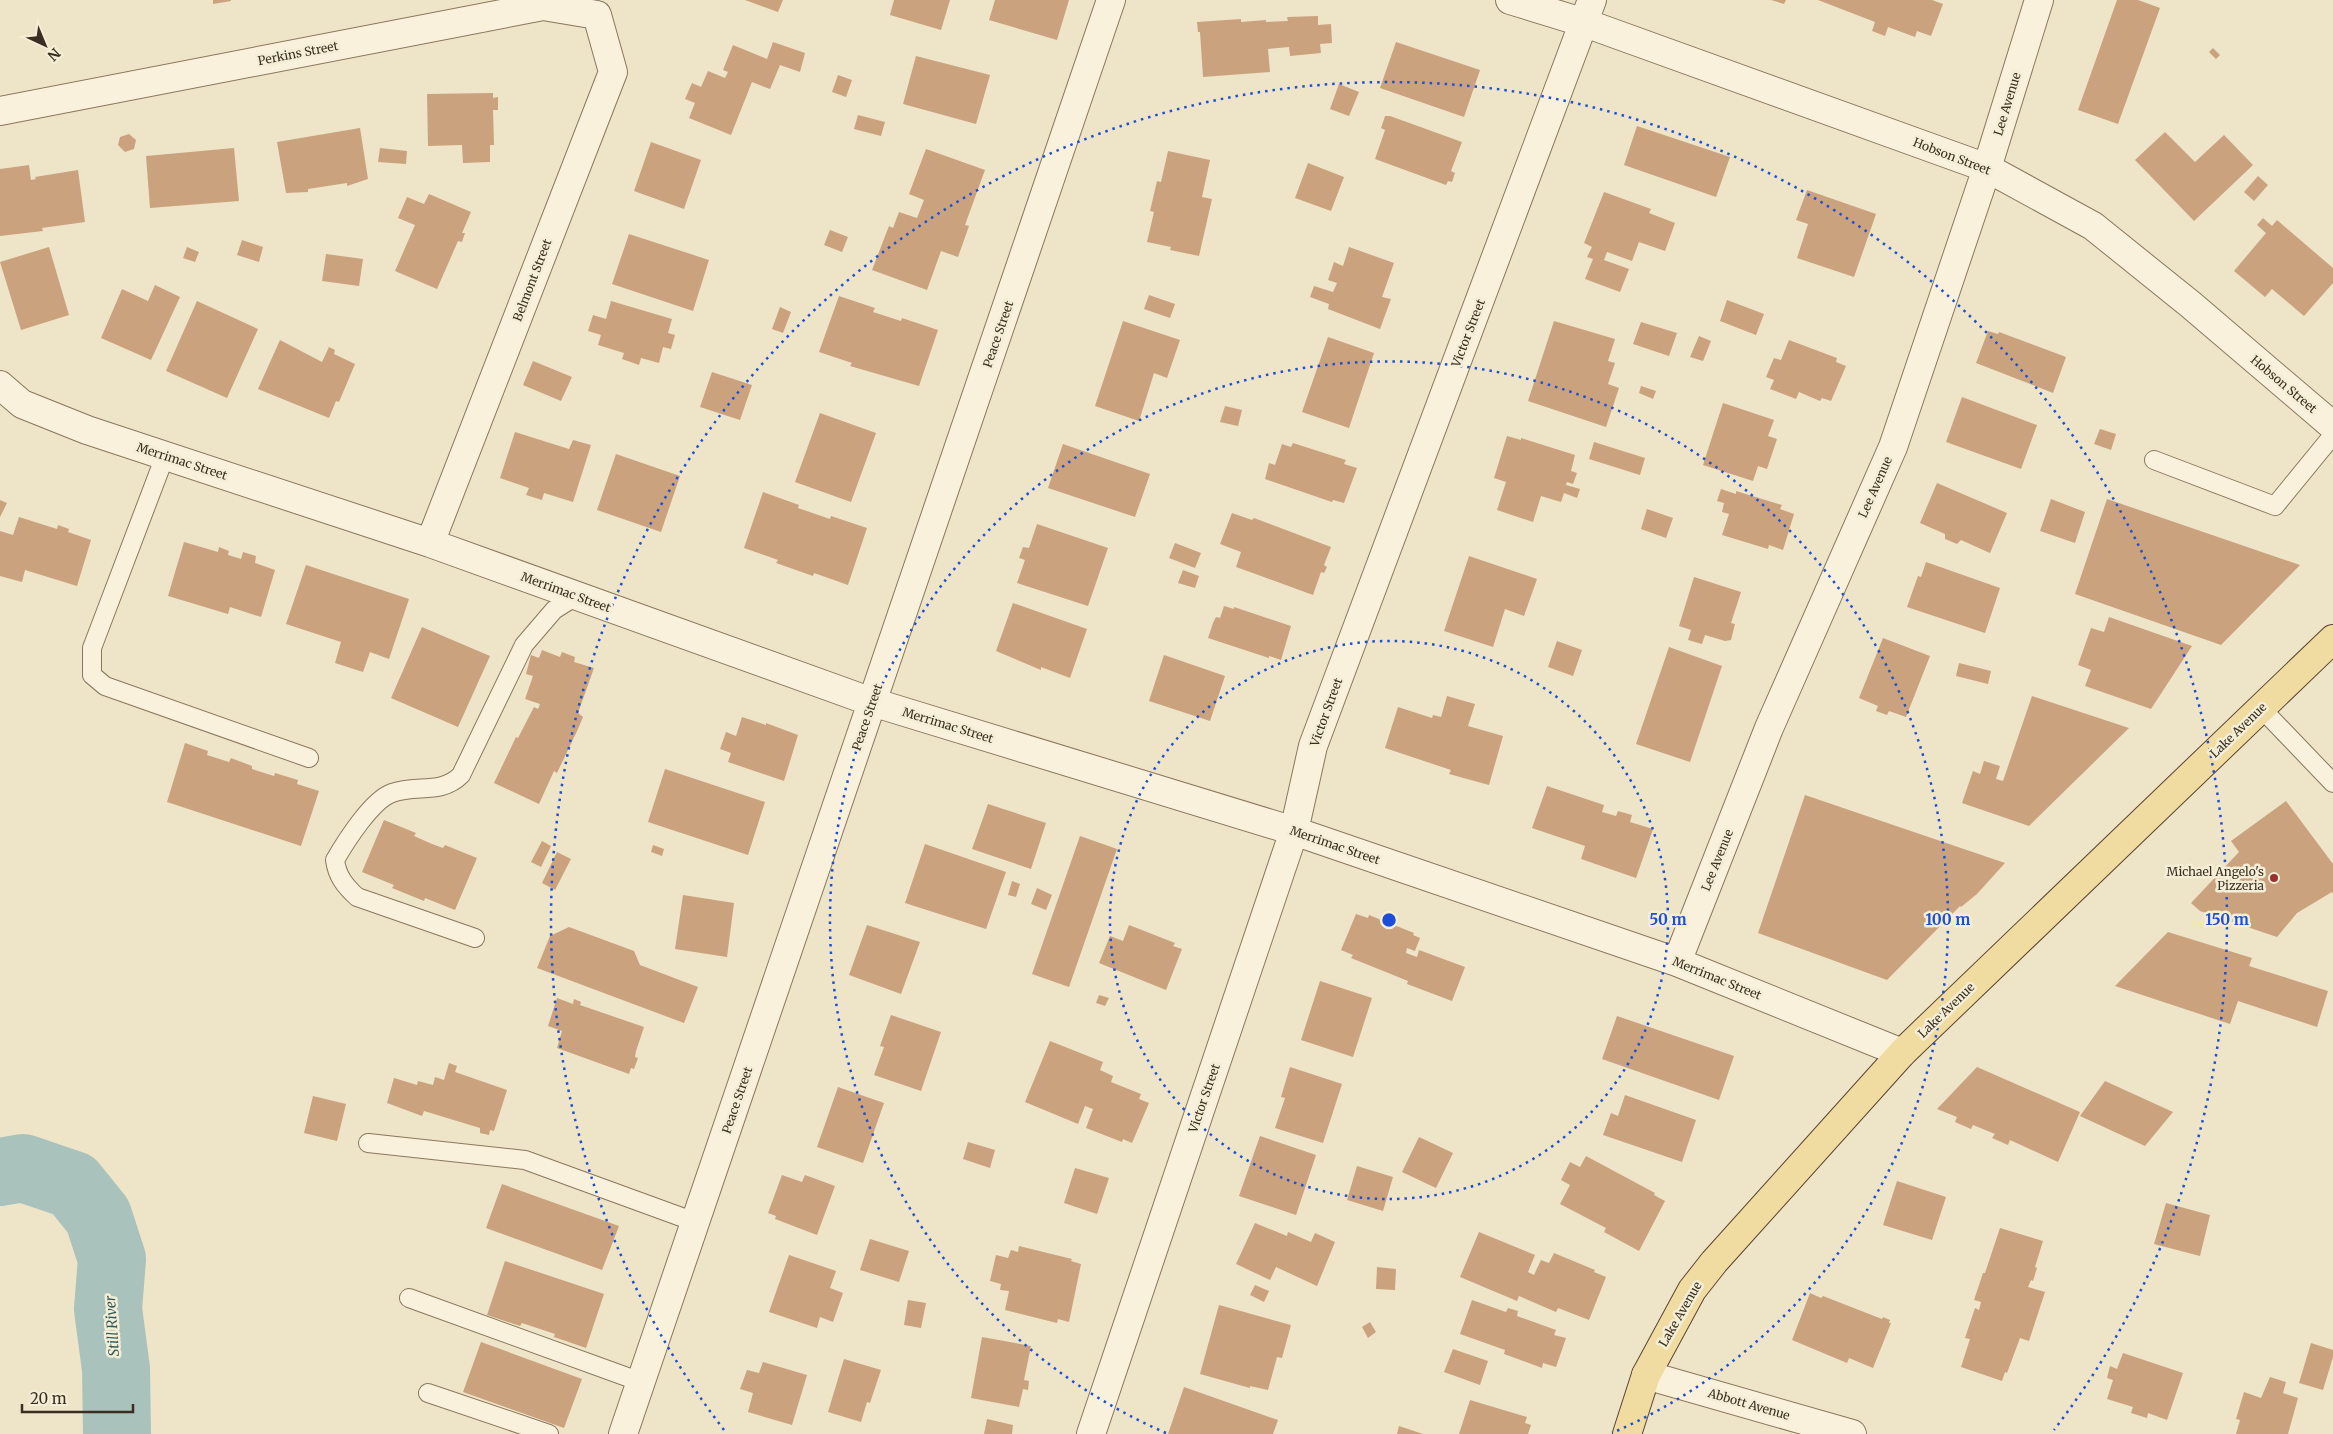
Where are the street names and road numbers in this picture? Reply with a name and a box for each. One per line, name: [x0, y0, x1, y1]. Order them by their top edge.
street label: Perkins Street: [257, 38, 340, 68]
street label: Lee Avenue: [1990, 71, 2024, 137]
street label: Hobson Street: [1911, 134, 1993, 178]
street label: Belmont Street: [509, 236, 555, 323]
street label: Victor Street: [1448, 297, 1488, 370]
street label: Peace Street: [980, 298, 1017, 369]
street label: Hobson Street: [2248, 352, 2320, 416]
street label: Merrimac Street: [135, 439, 230, 483]
street label: Lee Avenue: [1855, 454, 1895, 520]
street label: Merrimac Street: [519, 569, 613, 615]
street label: Victor Street: [1306, 675, 1345, 749]
street label: Peace Street: [849, 681, 886, 752]
street label: Lake Avenue: [2207, 699, 2269, 761]
street label: Merrimac Street: [901, 704, 996, 746]
street label: Merrimac Street: [1288, 823, 1382, 868]
street label: Lee Avenue: [1698, 827, 1736, 893]
street label: Merrimac Street: [1670, 953, 1764, 1003]
street label: Lake Avenue: [1915, 979, 1977, 1041]
street label: Victor Street: [1185, 1061, 1223, 1135]
street label: Peace Street: [719, 1064, 756, 1135]
street label: Lake Avenue: [1655, 1279, 1705, 1349]
street label: Abbott Avenue: [1705, 1385, 1792, 1423]

